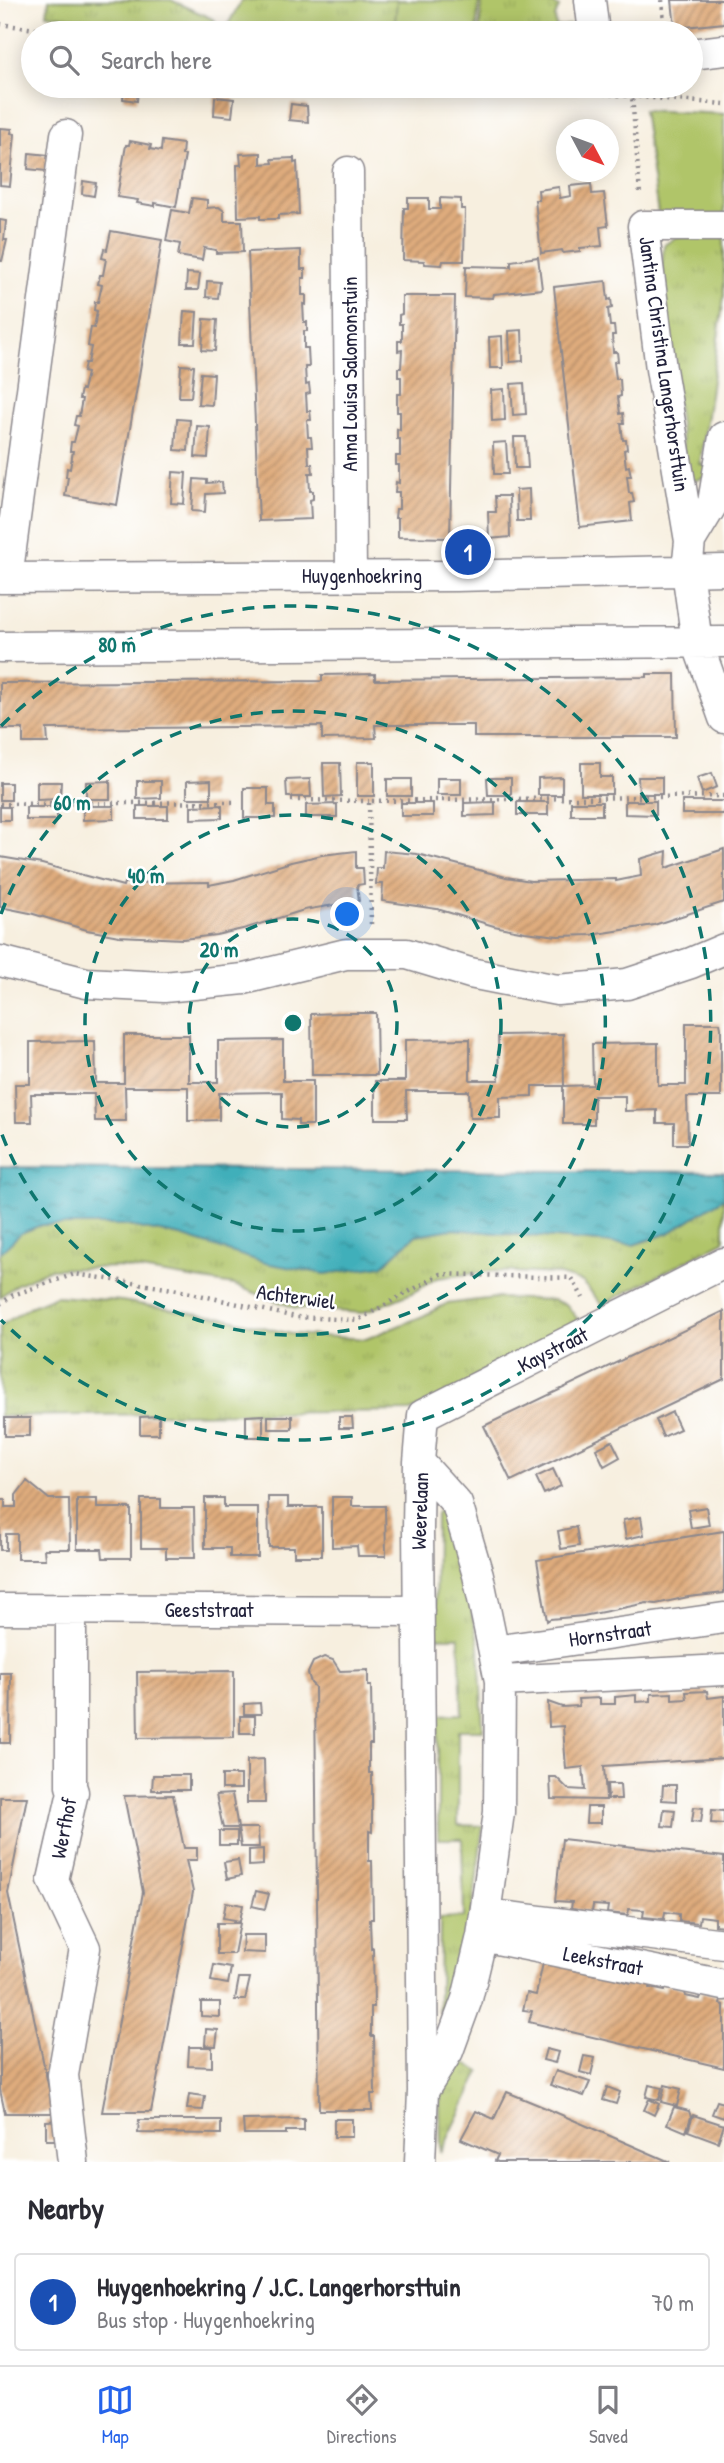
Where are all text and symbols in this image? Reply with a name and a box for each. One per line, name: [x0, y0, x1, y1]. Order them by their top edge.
search box: [21, 21, 703, 98]
icon: search: [45, 41, 83, 79]
text: Search here: [101, 42, 212, 77]
north arrow: [556, 119, 619, 182]
street label: Jantina Christina Langerhorsttuin: [632, 234, 697, 493]
street label: Anna Louisa Salomonstuin: [335, 277, 364, 471]
pin: 1: [445, 526, 491, 578]
street label: Huygenhoekring: [302, 561, 422, 590]
text: 80 m: [98, 630, 136, 659]
text: 60 m: [54, 788, 90, 817]
text: 40 m: [128, 861, 164, 890]
your location: [330, 897, 364, 931]
text: 20 m: [200, 935, 238, 964]
centre of rings: [281, 1011, 305, 1035]
street label: Achterwiel: [255, 1277, 338, 1316]
street label: Kaystraat: [513, 1319, 594, 1380]
street label: Weerelaan: [404, 1472, 435, 1550]
street label: Geeststraat: [164, 1595, 254, 1624]
street label: Hornstraat: [567, 1613, 654, 1654]
street label: Werfhof: [43, 1794, 84, 1861]
street label: Leekstraat: [561, 1939, 646, 1983]
text: Nearby: [28, 2188, 104, 2228]
text: Huygenhoekring / J.C. Langerhorsttuin: [97, 2269, 461, 2304]
text: 1: [49, 2287, 57, 2318]
text: 70 m: [651, 2287, 694, 2318]
text: Bus stop · Huygenhoekring: [97, 2304, 315, 2335]
tab: Map: [96, 2381, 134, 2449]
tab: Directions: [327, 2381, 397, 2449]
tab: Saved: [589, 2381, 628, 2449]

